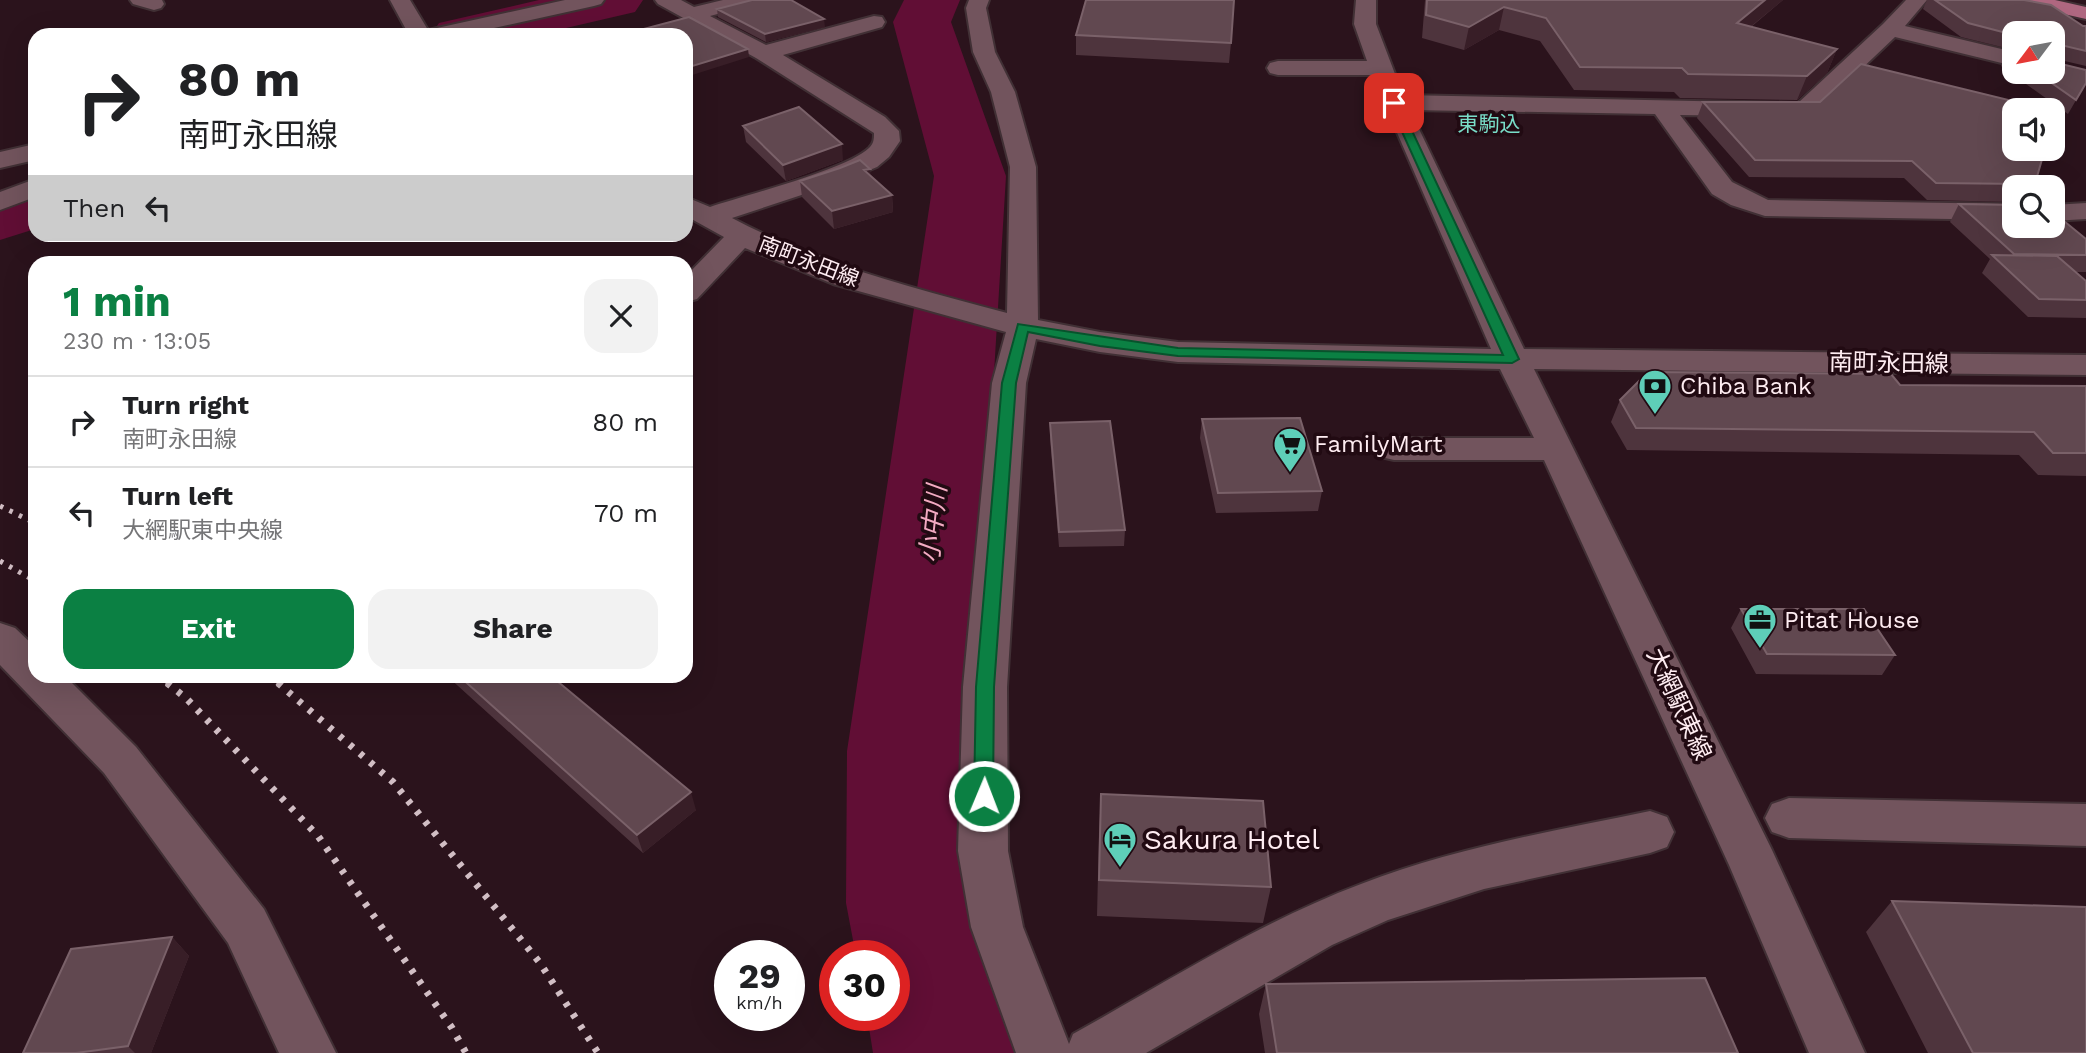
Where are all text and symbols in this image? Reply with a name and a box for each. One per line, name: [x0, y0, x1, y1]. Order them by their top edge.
north arrow: [2002, 21, 2065, 84]
map controls: [2002, 21, 2065, 238]
text: 80 m: [178, 50, 300, 108]
icon: right: [63, 56, 154, 147]
pin: [1364, 73, 1424, 133]
icon: arrive: [1375, 84, 1413, 122]
button: sound: [2002, 98, 2065, 161]
district label: 東駒込: [1458, 111, 1521, 136]
text: 南町永田線: [178, 116, 338, 154]
button: search: [2002, 175, 2065, 238]
icon: left: [139, 189, 177, 227]
text: Then: [63, 193, 125, 223]
street label: 南町永田線: [756, 231, 862, 291]
text: 1 min: [63, 277, 171, 326]
button: close: [584, 279, 658, 353]
text: 230 m · 13:05: [63, 328, 211, 355]
street label: 南町永田線: [1829, 348, 1949, 378]
bank icon: Chiba Bank: [1636, 367, 1674, 416]
place label: Chiba Bank: [1680, 372, 1812, 400]
text: Turn right: [122, 390, 249, 420]
icon: right: [63, 403, 101, 441]
text: 80 m: [592, 407, 658, 437]
supermarket icon: FamilyMart: [1271, 425, 1309, 474]
text: 南町永田線: [122, 426, 237, 453]
place label: FamilyMart: [1314, 430, 1442, 458]
text: Turn left: [122, 481, 233, 511]
water label: 小中川: [914, 481, 952, 564]
icon: left: [63, 494, 101, 532]
text: 70 m: [594, 498, 658, 528]
text: 大網駅東中央線: [122, 517, 283, 544]
button: Exit: [63, 589, 354, 669]
button: Share: [368, 589, 658, 669]
office icon: Pitat House: [1741, 601, 1779, 650]
place label: Pitat House: [1784, 606, 1920, 634]
street label: 大網駅東線: [1641, 644, 1717, 764]
position arrow: [947, 759, 1021, 833]
hotel icon: Sakura Hotel: [1101, 820, 1139, 869]
place label: Sakura Hotel: [1144, 823, 1320, 856]
speed limit sign: 30: [819, 940, 910, 1031]
text: 29: [738, 955, 781, 997]
text: km/h: [736, 992, 783, 1013]

